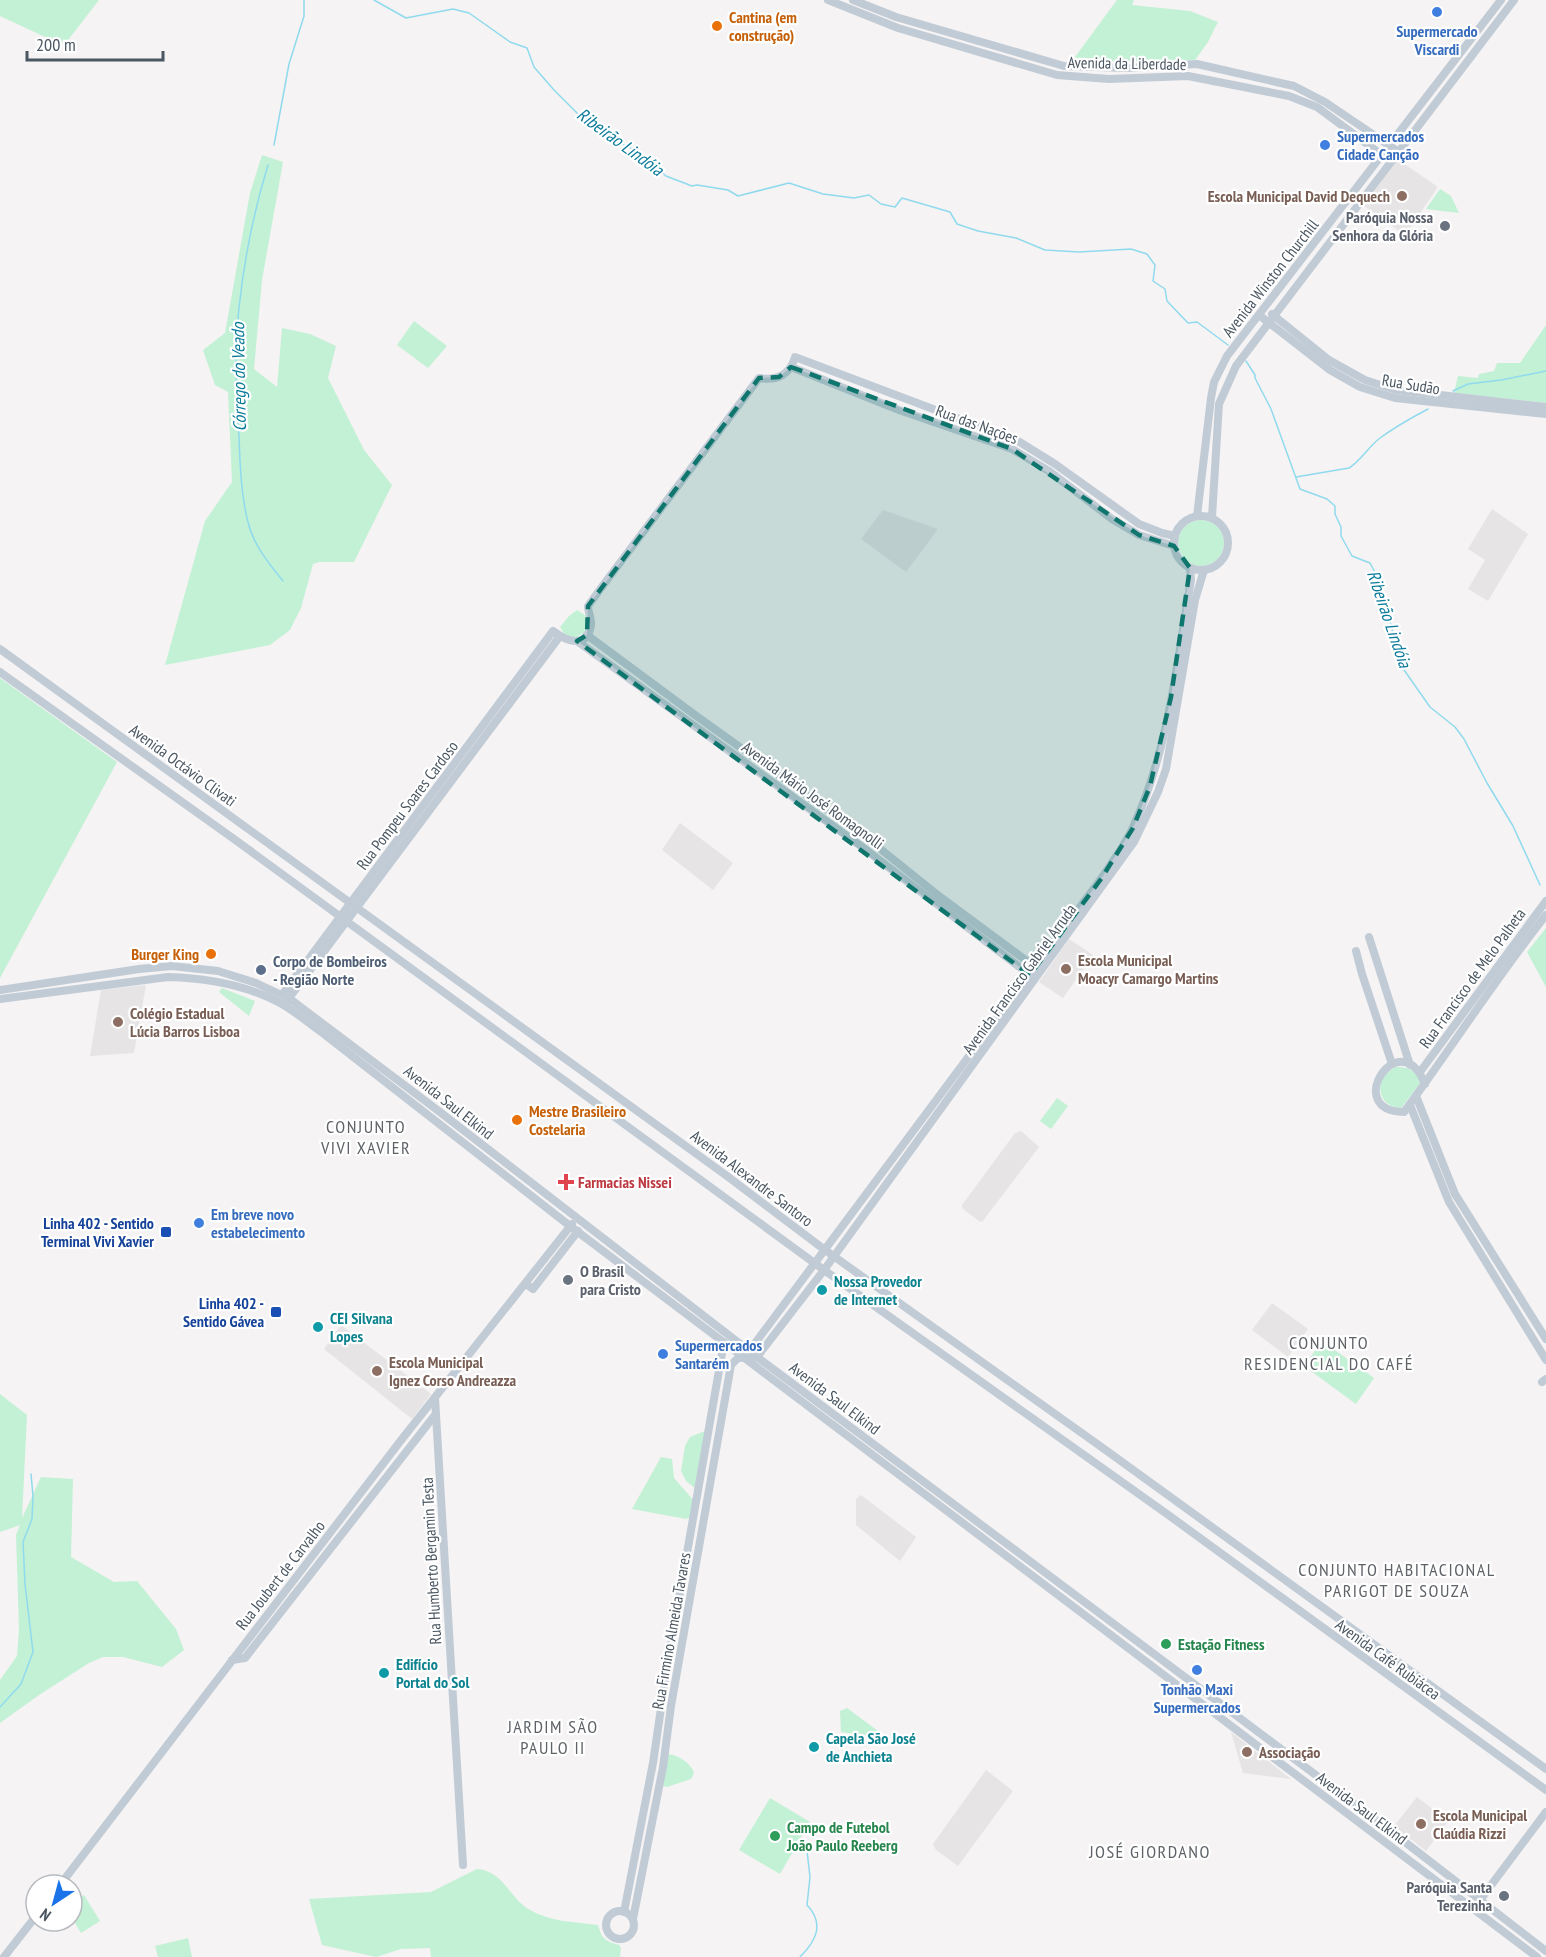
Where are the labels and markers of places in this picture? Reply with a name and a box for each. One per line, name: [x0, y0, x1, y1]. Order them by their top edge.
marker: Supermercado Viscardi: [1430, 5, 1444, 19]
place label: Cantina (em construção): [729, 7, 797, 45]
marker: Cantina (em construção): [710, 19, 724, 33]
place label: Supermercado Viscardi: [1396, 21, 1478, 59]
place label: Supermercados Cidade Canção: [1337, 126, 1424, 164]
marker: Supermercados Cidade Canção: [1318, 138, 1332, 152]
place label: Escola Municipal David Dequech: [1208, 186, 1390, 206]
marker: Escola Municipal David Dequech: [1395, 189, 1409, 203]
place label: Paróquia Nossa Senhora da Glória: [1332, 207, 1433, 245]
marker: Paróquia Nossa Senhora da Glória: [1438, 219, 1452, 233]
place label: Burger King: [131, 944, 199, 964]
marker: Burger King: [204, 947, 218, 961]
place label: Escola Municipal Moacyr Camargo Martins: [1078, 950, 1219, 988]
place label: Corpo de Bombeiros - Região Norte: [273, 951, 387, 989]
marker: Escola Municipal Moacyr Camargo Martins: [1059, 962, 1073, 976]
marker: Corpo de Bombeiros - Região Norte: [254, 963, 268, 977]
place label: Colégio Estadual Lúcia Barros Lisboa: [130, 1003, 240, 1041]
marker: Colégio Estadual Lúcia Barros Lisboa: [111, 1015, 125, 1029]
place label: Mestre Brasileiro Costelaria: [529, 1101, 626, 1139]
marker: Mestre Brasileiro Costelaria: [510, 1113, 524, 1127]
place label: Farmacias Nissei: [578, 1172, 672, 1192]
marker: Farmacias Nissei: [559, 1175, 573, 1189]
place label: Em breve novo estabelecimento: [211, 1204, 305, 1242]
place label: Linha 402 - Sentido Terminal Vivi Xavier: [41, 1213, 154, 1251]
marker: Em breve novo estabelecimento: [192, 1216, 206, 1230]
marker: Linha 402 - Sentido Terminal Vivi Xavier: [159, 1225, 173, 1239]
place label: O Brasil para Cristo: [580, 1261, 641, 1299]
place label: Nossa Provedor de Internet: [834, 1271, 922, 1309]
marker: O Brasil para Cristo: [561, 1273, 575, 1287]
marker: Nossa Provedor de Internet: [815, 1283, 829, 1297]
place label: Linha 402 - Sentido Gávea: [183, 1293, 264, 1331]
marker: Linha 402 - Sentido Gávea: [269, 1305, 283, 1319]
place label: CEI Silvana Lopes: [330, 1308, 393, 1346]
marker: CEI Silvana Lopes: [311, 1320, 325, 1334]
place label: Supermercados Santarém: [675, 1335, 762, 1373]
marker: Supermercados Santarém: [656, 1347, 670, 1361]
place label: Escola Municipal Ignez Corso Andreazza: [389, 1352, 516, 1390]
marker: Escola Municipal Ignez Corso Andreazza: [370, 1364, 384, 1378]
place label: Estação Fitness: [1178, 1634, 1265, 1654]
marker: Estação Fitness: [1159, 1637, 1173, 1651]
place label: Edifício Portal do Sol: [396, 1654, 469, 1692]
marker: Tonhão Maxi Supermercados: [1190, 1663, 1204, 1677]
marker: Edifício Portal do Sol: [377, 1666, 391, 1680]
place label: Tonhão Maxi Supermercados: [1153, 1679, 1241, 1717]
place label: Capela São José de Anchieta: [826, 1728, 916, 1766]
marker: Capela São José de Anchieta: [807, 1740, 821, 1754]
place label: Associação: [1258, 1742, 1320, 1762]
marker: Associação: [1240, 1745, 1254, 1759]
place label: Escola Municipal Claúdia Rizzi: [1433, 1805, 1527, 1843]
place label: Campo de Futebol João Paulo Reeberg: [786, 1817, 898, 1855]
marker: Escola Municipal Claúdia Rizzi: [1414, 1817, 1428, 1831]
marker: Campo de Futebol João Paulo Reeberg: [768, 1829, 782, 1843]
place label: Paróquia Santa Terezinha: [1407, 1877, 1492, 1915]
marker: Paróquia Santa Terezinha: [1497, 1889, 1511, 1903]

